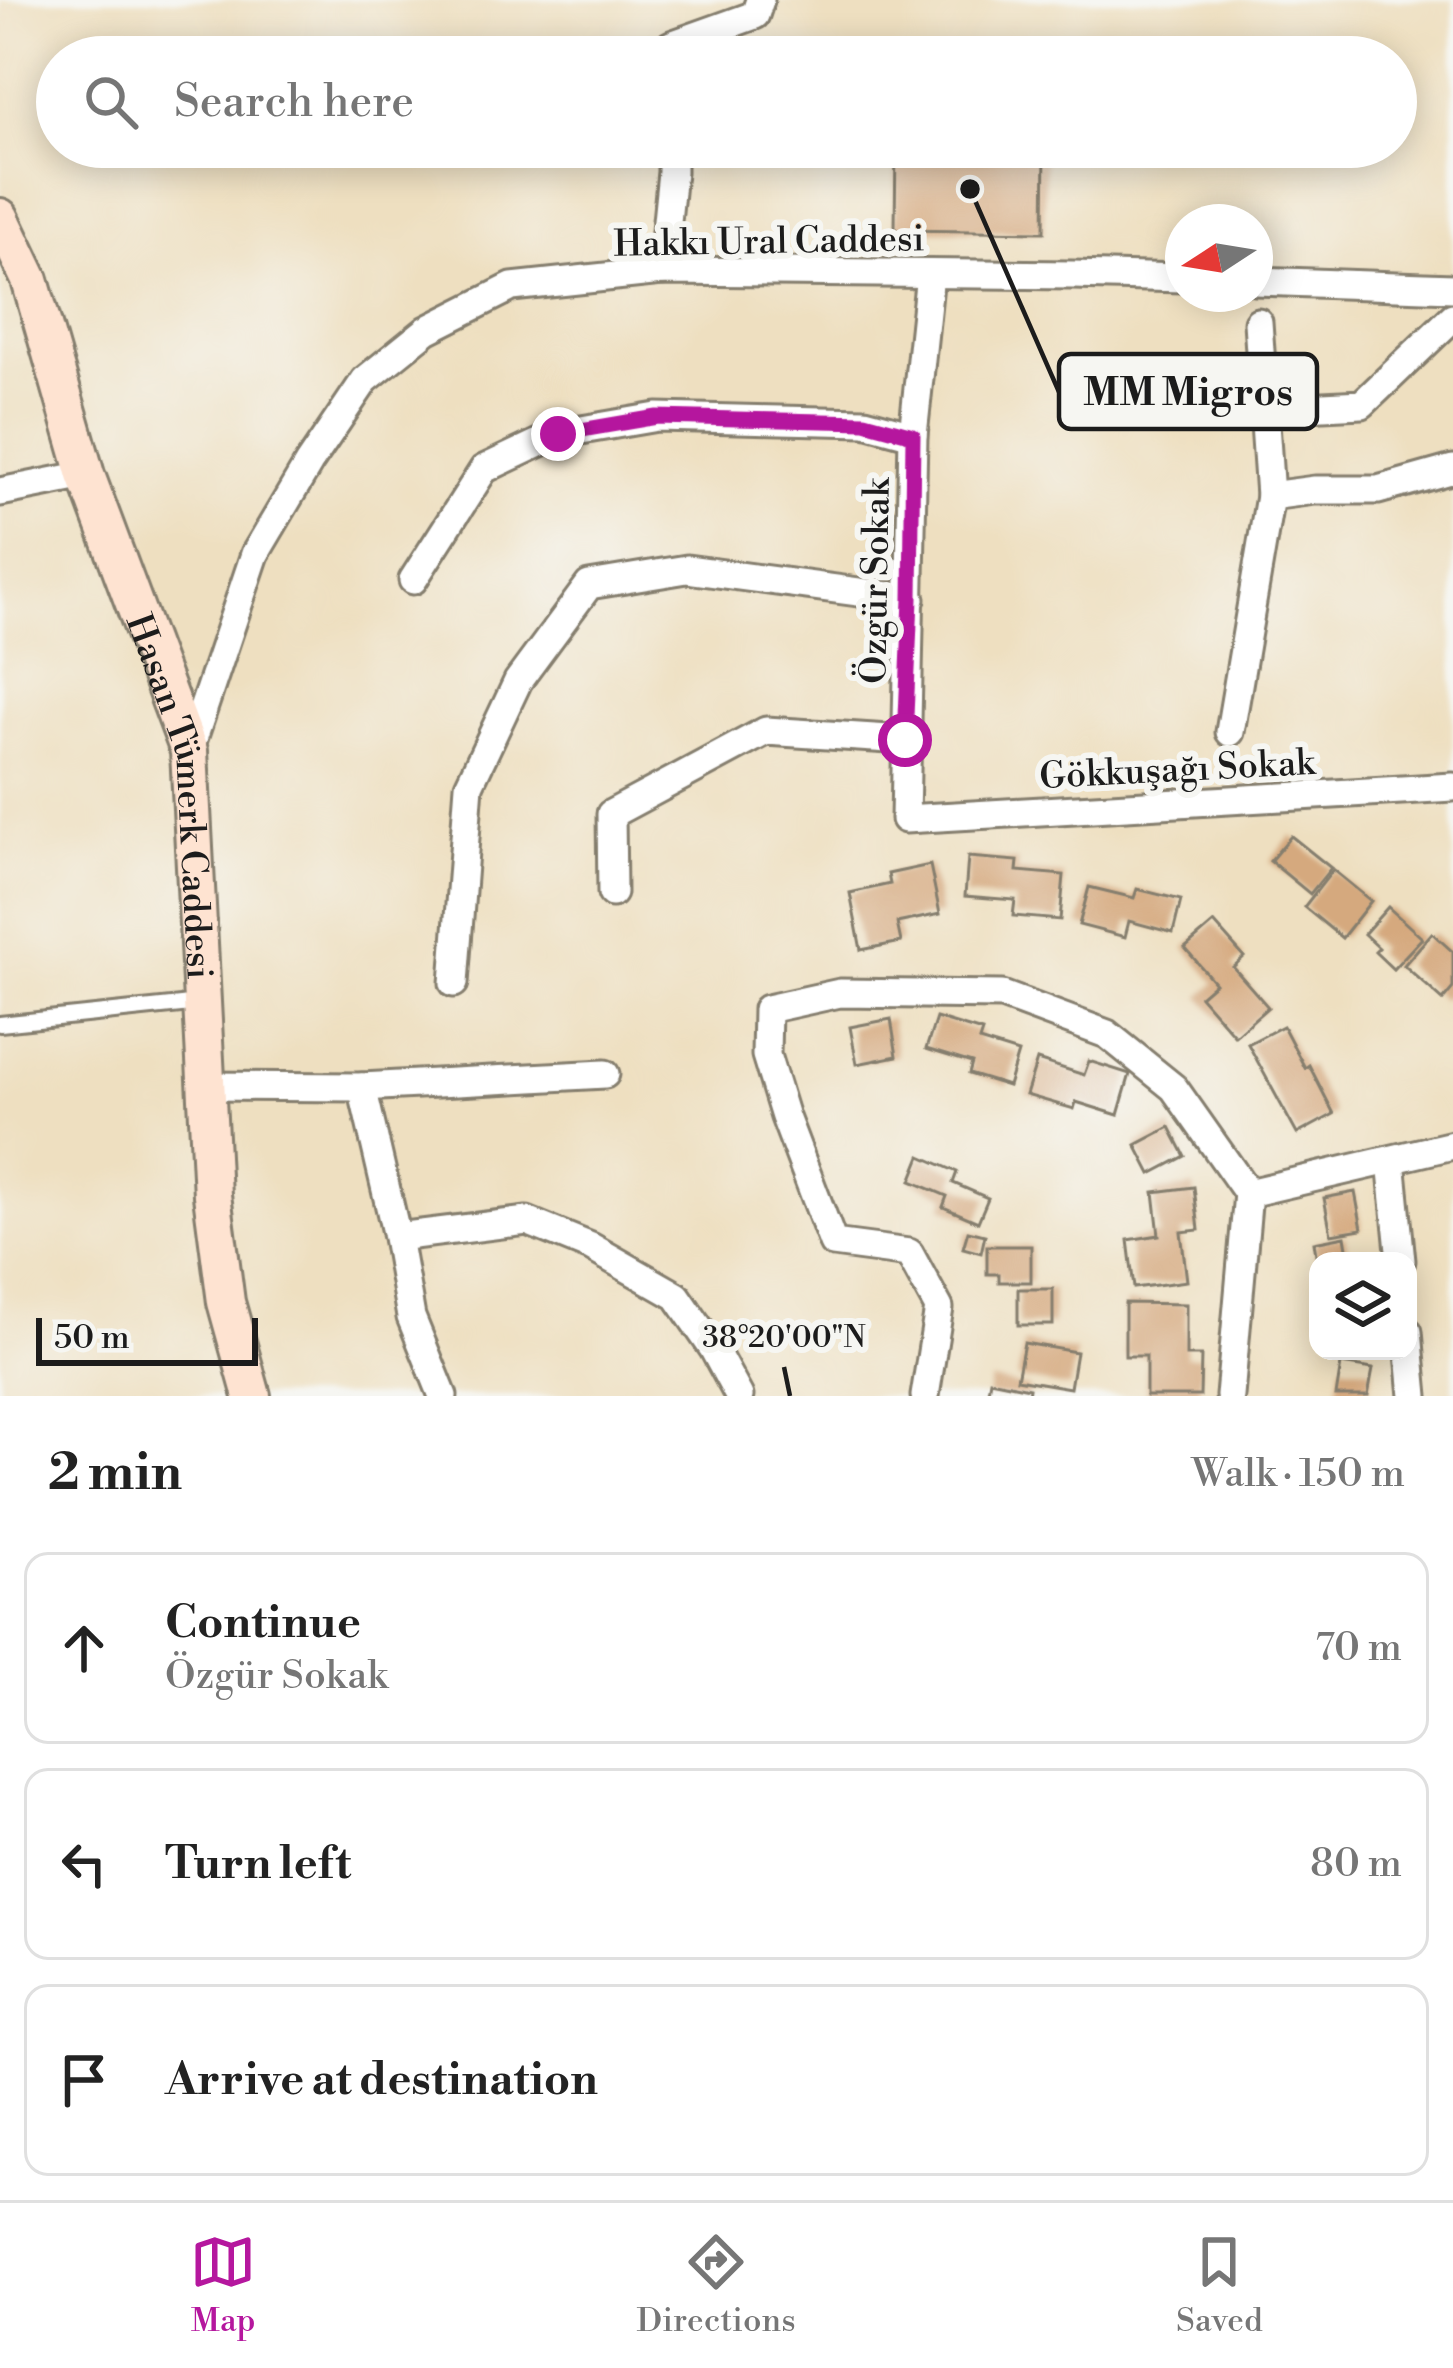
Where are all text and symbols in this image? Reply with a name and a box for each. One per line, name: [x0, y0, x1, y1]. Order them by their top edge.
search box: [36, 36, 1417, 168]
icon: search: [78, 69, 144, 135]
text: Search here: [174, 74, 414, 131]
north arrow: [1165, 204, 1273, 312]
street label: Hakkı Ural Caddesi: [613, 217, 925, 268]
callout: MM Migros: [1059, 354, 1317, 429]
text: MM Migros: [1083, 369, 1293, 418]
route end: [531, 407, 585, 461]
street label: Özgür Sokak: [849, 476, 901, 684]
street label: Hasan Tümerk Caddesi: [115, 608, 221, 981]
route start: [878, 713, 932, 767]
street label: Gökkuşağı Sokak: [1038, 741, 1318, 800]
map controls: [1309, 1252, 1417, 1360]
button: layers: [1309, 1252, 1417, 1360]
scale bar: [36, 1312, 258, 1365]
text: 50 m: [54, 1318, 130, 1359]
text: 38°20'00"N: [702, 1319, 866, 1357]
text: 2 min: [48, 1442, 182, 1506]
text: Walk · 150 m: [1192, 1450, 1405, 1499]
text: Continue: [165, 1595, 361, 1652]
icon: ahead: [51, 1615, 117, 1681]
text: 70 m: [1315, 1624, 1402, 1673]
text: Özgür Sokak: [165, 1652, 388, 1701]
icon: left: [51, 1831, 117, 1897]
text: Turn left: [165, 1836, 351, 1893]
text: 80 m: [1310, 1840, 1402, 1889]
icon: arrive: [51, 2047, 117, 2113]
text: Arrive at destination: [165, 2052, 598, 2109]
tab: Map: [190, 2229, 256, 2342]
tab: Directions: [637, 2229, 796, 2342]
tab: Saved: [1176, 2229, 1263, 2342]

